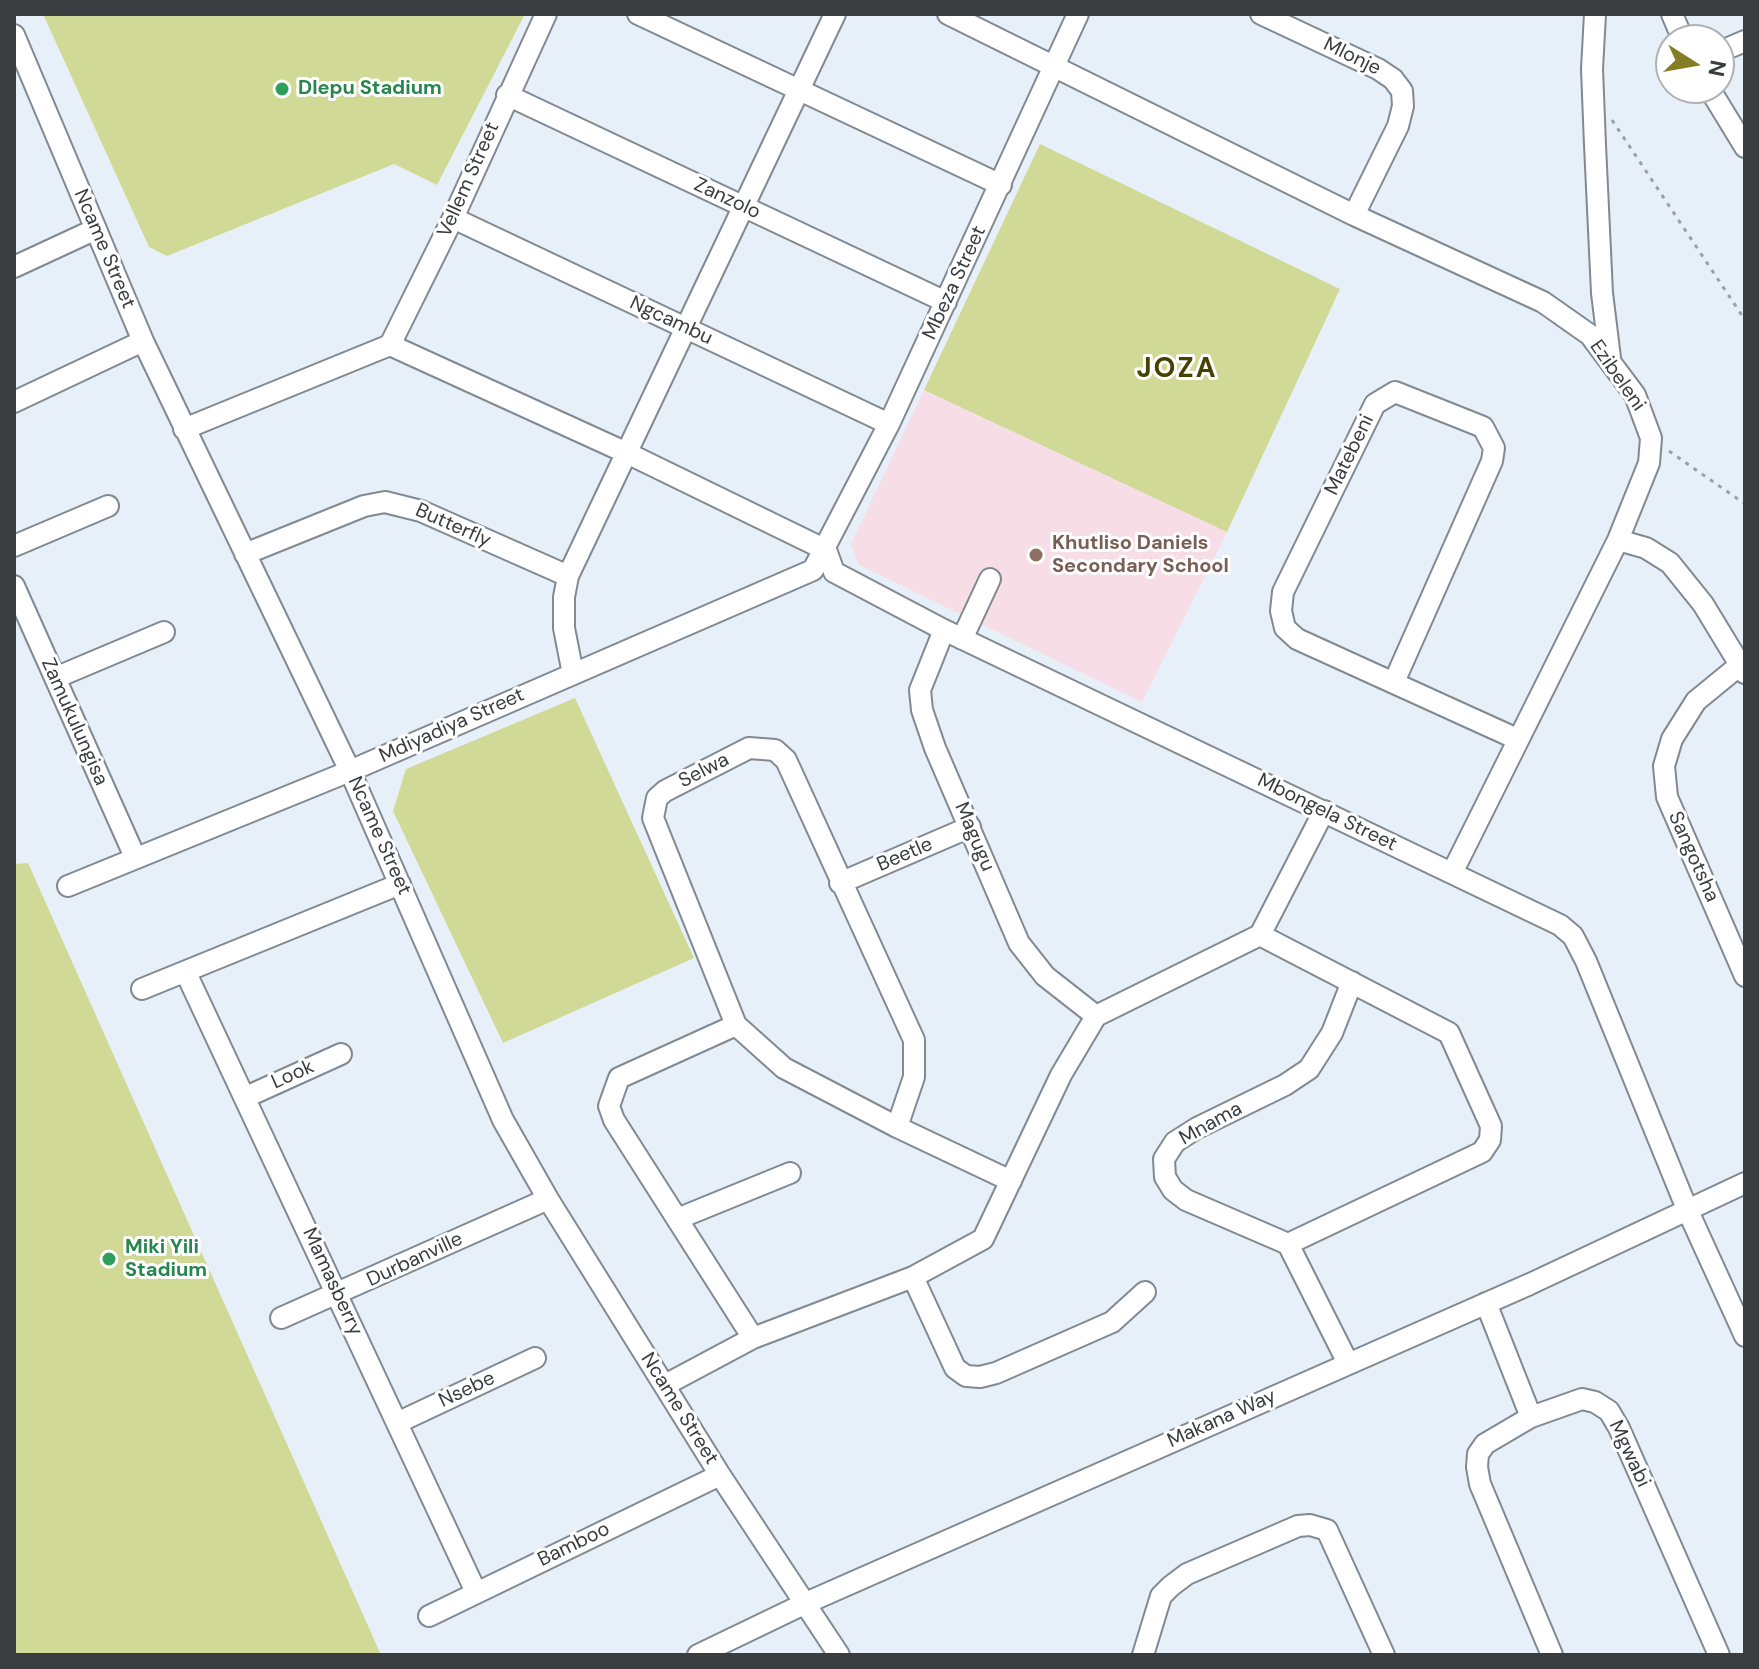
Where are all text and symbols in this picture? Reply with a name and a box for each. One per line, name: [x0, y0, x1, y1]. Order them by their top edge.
north arrow: [1655, 24, 1735, 104]
street label: Mlonje: [1319, 33, 1385, 81]
text: N: [1701, 58, 1733, 79]
place label: Dlepu Stadium: [298, 77, 442, 101]
marker: Dlepu Stadium: [273, 80, 291, 98]
street label: Vellem Street: [433, 119, 505, 241]
street label: Zanzolo: [690, 173, 764, 225]
street label: Ncame Street: [68, 186, 140, 312]
street label: Mbeza Street: [918, 222, 992, 344]
street label: Ngcambu: [626, 291, 716, 351]
street label: Ezibeleni: [1584, 336, 1650, 416]
district label: JOZA: [1136, 353, 1218, 387]
street label: Matebeni: [1320, 411, 1380, 499]
street label: Butterfly: [412, 499, 494, 553]
place label: Khutliso Daniels Secondary School: [1052, 532, 1229, 579]
marker: Khutliso Daniels Secondary School: [1027, 546, 1045, 564]
street label: Zamukulungisa: [35, 655, 113, 789]
street label: Mdiyadiya Street: [376, 683, 528, 769]
street label: Selwa: [675, 748, 733, 794]
street label: Mbongela Street: [1253, 769, 1401, 857]
street label: Ncame Street: [342, 773, 416, 899]
street label: Magugu: [949, 799, 999, 875]
street label: Sangotsha: [1662, 808, 1724, 906]
street label: Beetle: [874, 833, 936, 877]
street label: Look: [268, 1055, 318, 1095]
street label: Mnama: [1175, 1097, 1247, 1151]
street label: Mamasberry: [297, 1224, 367, 1340]
street label: Durbanville: [363, 1227, 467, 1293]
place label: Miki Yili Stadium: [125, 1236, 207, 1283]
marker: Miki Yili Stadium: [100, 1250, 118, 1268]
street label: Ncame Street: [635, 1349, 723, 1469]
street label: Nsebe: [435, 1367, 499, 1413]
street label: Makana Way: [1164, 1384, 1280, 1454]
street label: Mgwabi: [1603, 1417, 1655, 1491]
street label: Bamboo: [534, 1517, 614, 1573]

